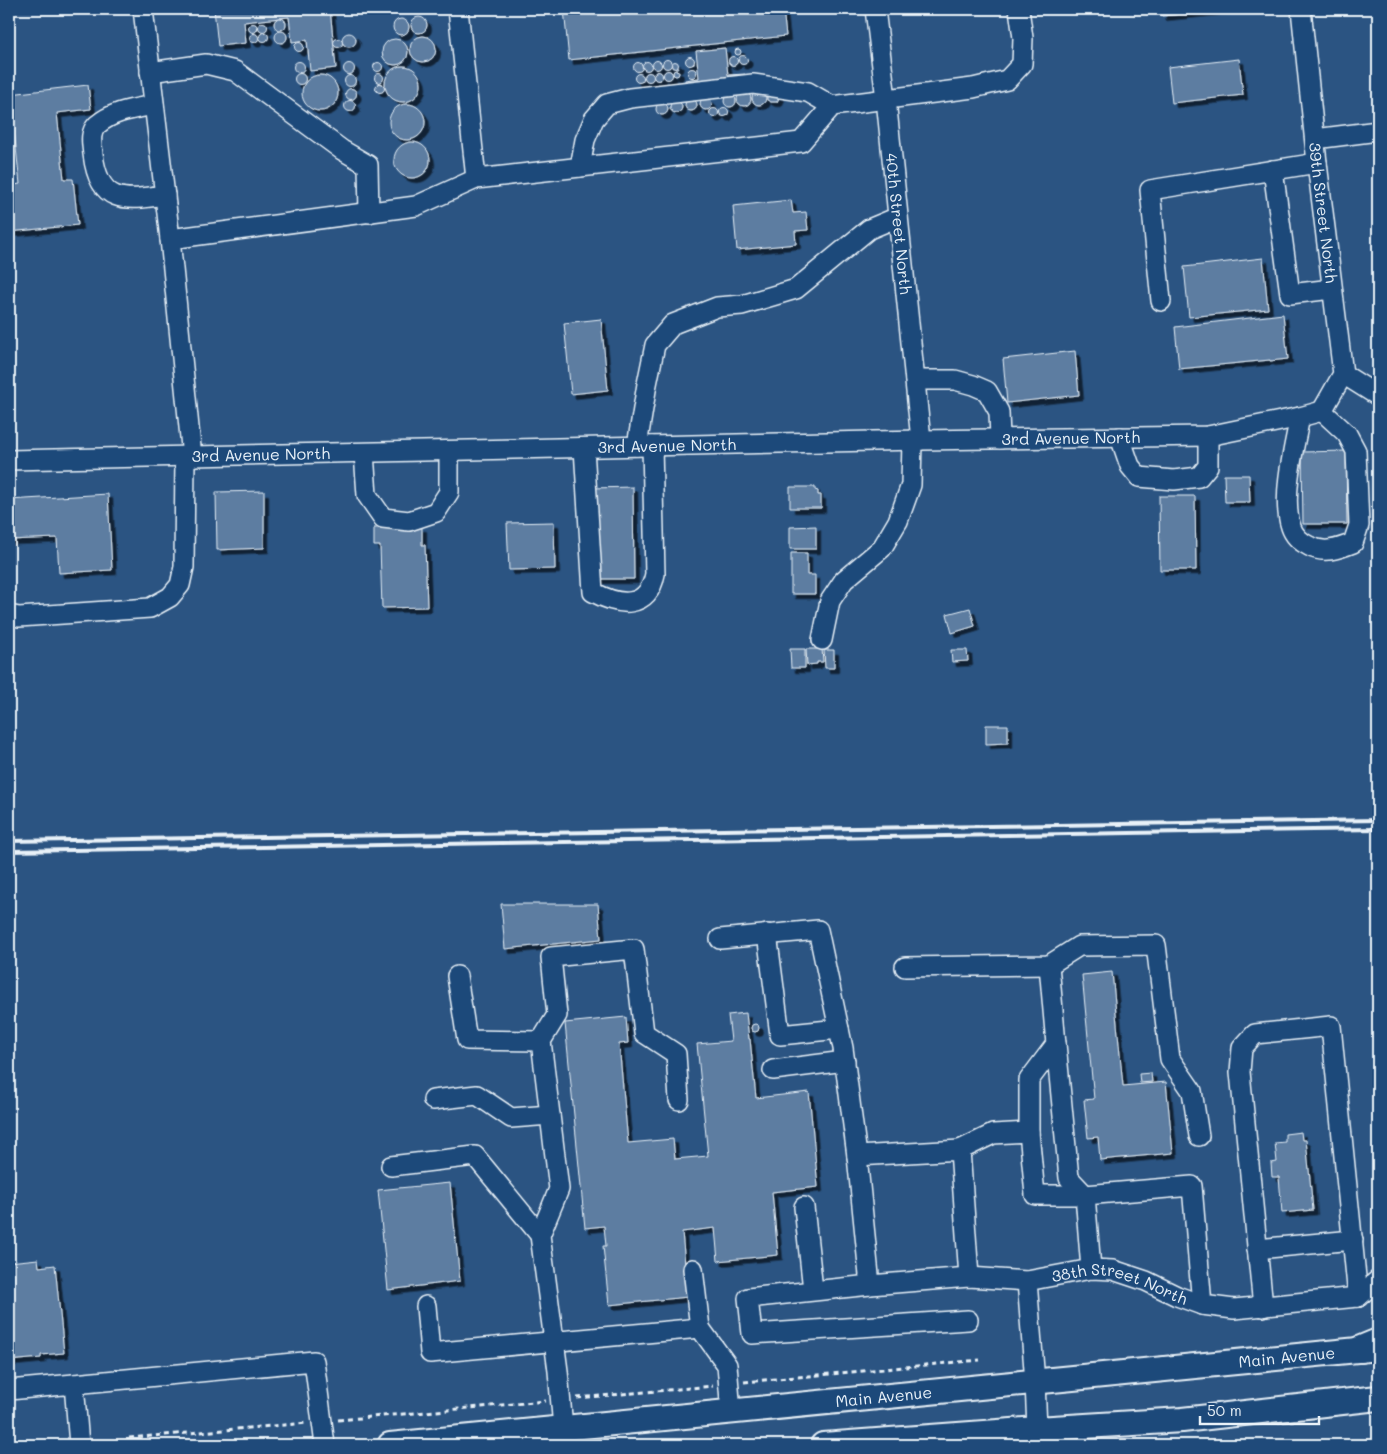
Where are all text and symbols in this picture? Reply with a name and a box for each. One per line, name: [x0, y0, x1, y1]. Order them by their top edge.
street label: 39th Street North: [1305, 141, 1343, 284]
street label: 40th Street North: [882, 152, 917, 295]
street label: 3rd Avenue North: [1001, 426, 1140, 449]
street label: 3rd Avenue North: [597, 433, 736, 457]
street label: 3rd Avenue North: [191, 442, 330, 466]
street label: 38th Street North: [1050, 1258, 1191, 1309]
street label: Main Avenue: [1237, 1341, 1336, 1372]
street label: Main Avenue: [834, 1381, 933, 1411]
scale bar: [1200, 1394, 1318, 1426]
text: 50 m: [1207, 1400, 1242, 1420]

